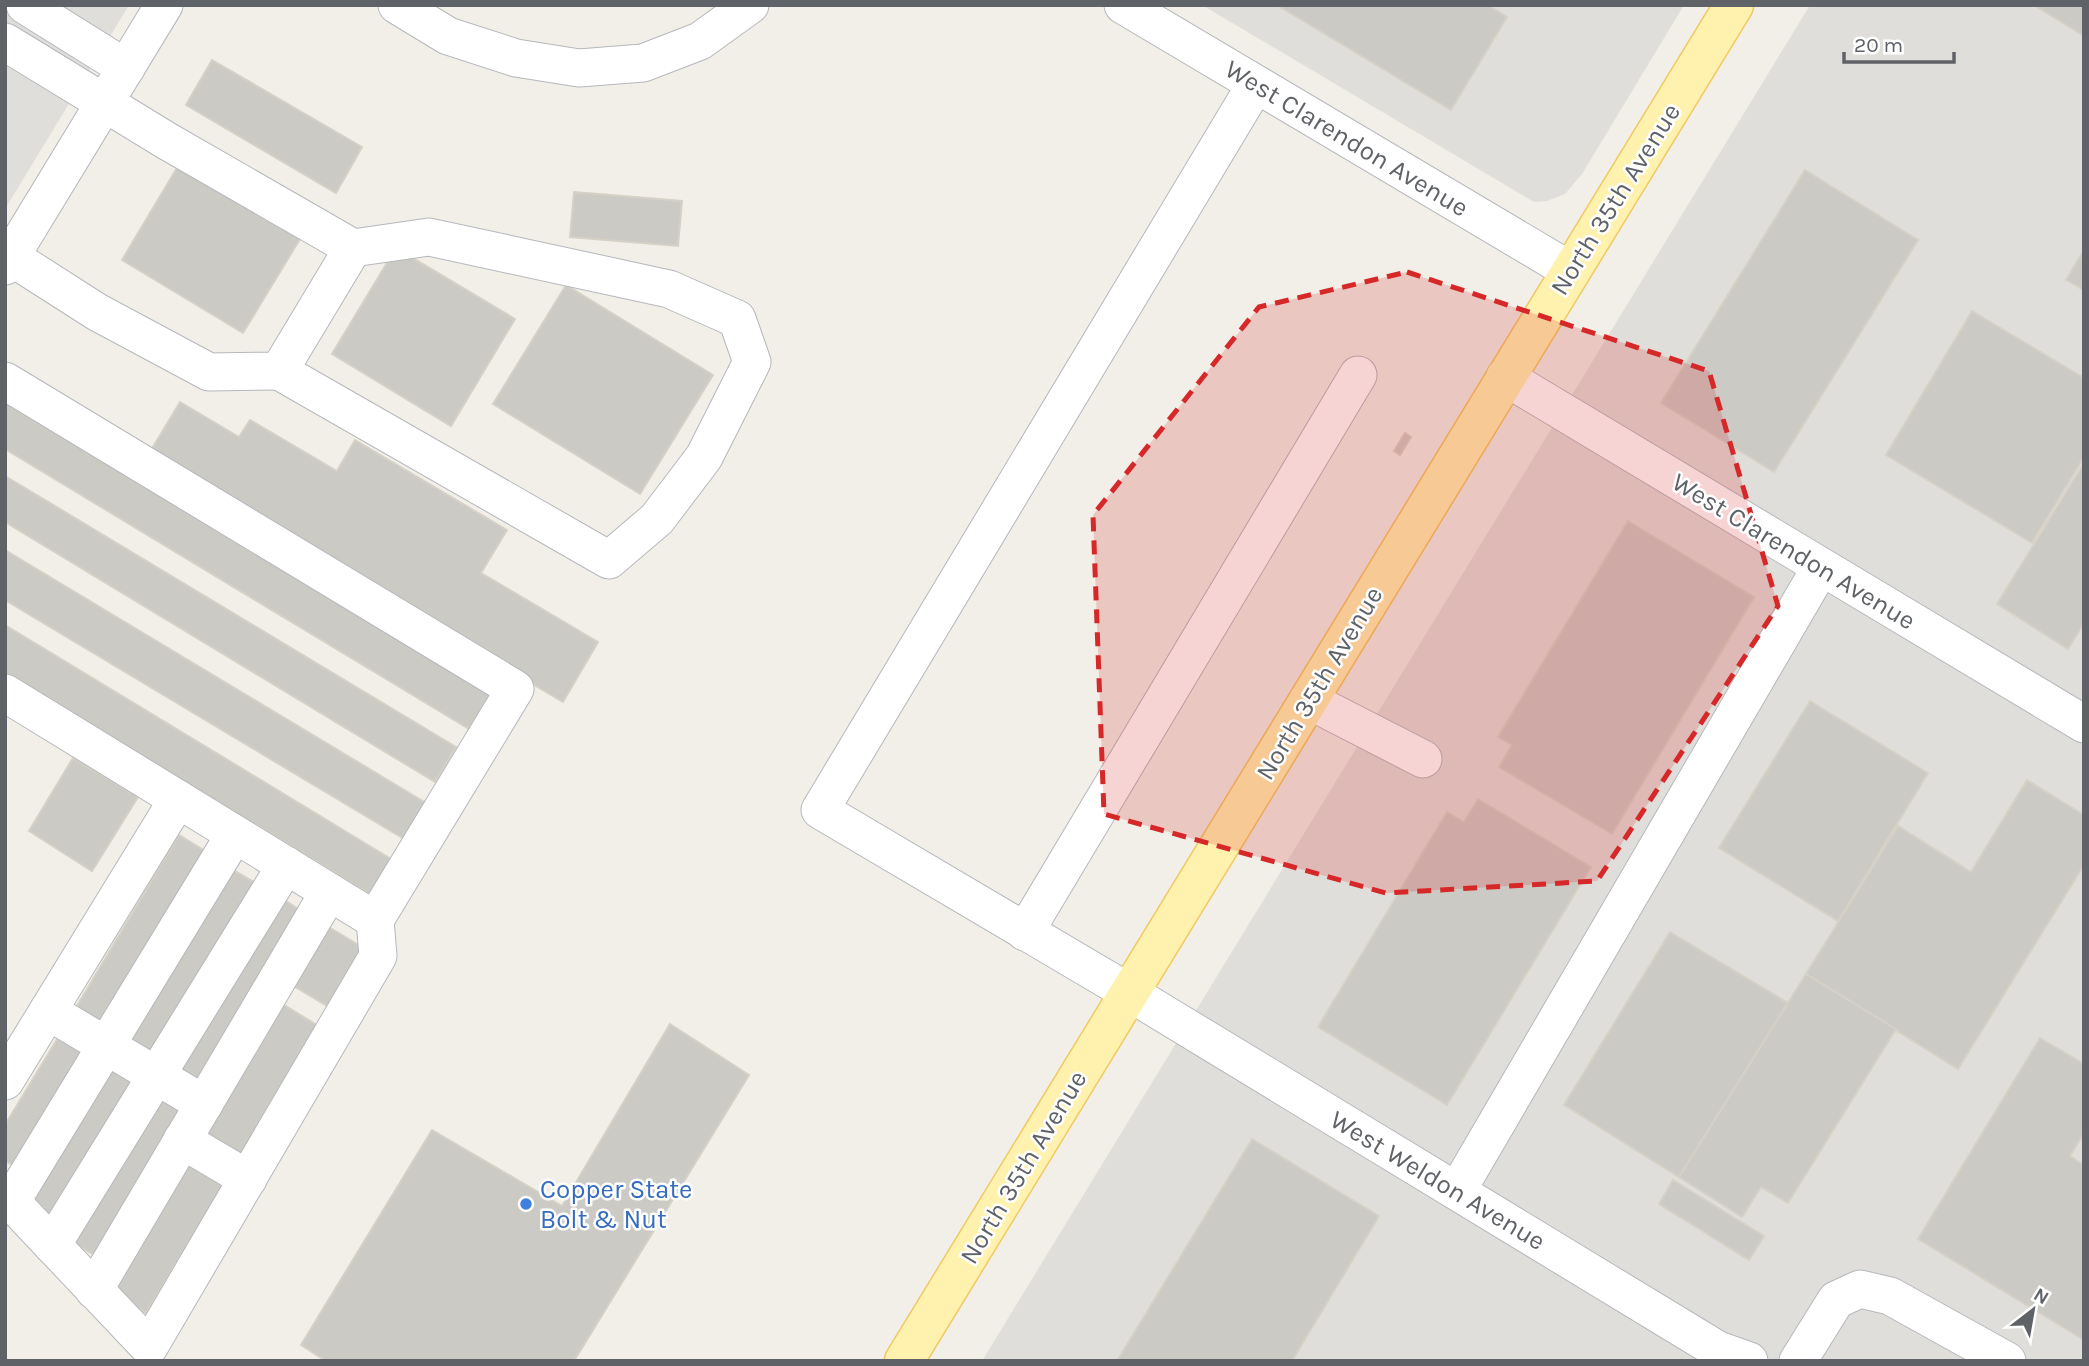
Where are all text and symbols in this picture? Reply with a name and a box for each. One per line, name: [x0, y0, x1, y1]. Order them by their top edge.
scale bar: [1844, 21, 1954, 65]
text: 20 m: [1854, 33, 1903, 57]
street label: West Clarendon Avenue: [1219, 53, 1474, 223]
street label: North 35th Avenue: [1544, 98, 1687, 301]
street label: West Clarendon Avenue: [1666, 466, 1921, 636]
street label: North 35th Avenue: [1249, 581, 1389, 786]
street label: North 35th Avenue: [953, 1065, 1093, 1270]
street label: West Weldon Avenue: [1325, 1104, 1551, 1257]
place label: Copper State Bolt & Nut: [540, 1174, 692, 1235]
marker: Copper State Bolt & Nut: [518, 1196, 534, 1212]
north arrow: [1998, 1275, 2068, 1345]
text: N: [2030, 1283, 2053, 1309]

